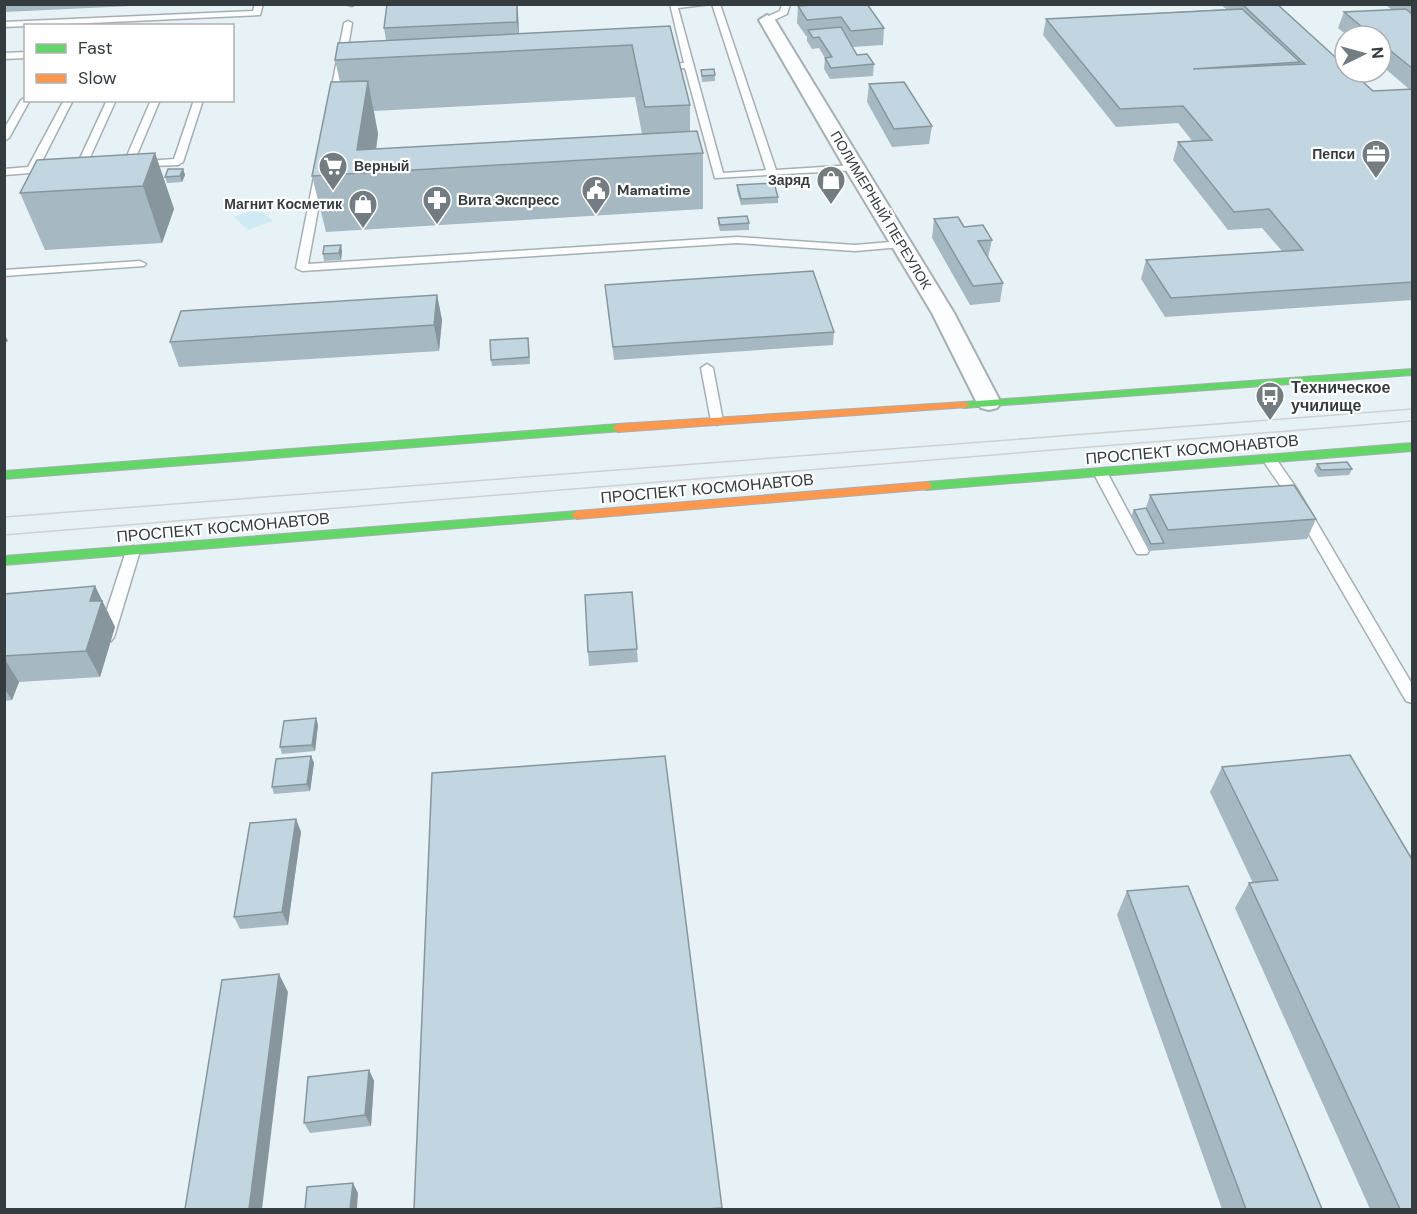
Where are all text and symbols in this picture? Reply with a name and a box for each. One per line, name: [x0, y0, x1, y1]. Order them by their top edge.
legend: [24, 24, 234, 102]
north arrow: [1333, 24, 1393, 84]
text: Fast: [78, 36, 113, 60]
text: N: [1366, 46, 1388, 59]
text: Slow: [78, 66, 117, 90]
street label: ПОЛИМЕРНЫЙ ПЕРЕУЛОК: [827, 128, 936, 293]
office icon: Пепси: [1360, 138, 1392, 180]
place label: Пепси: [1312, 145, 1355, 163]
supermarket icon: Верный: [317, 150, 349, 192]
place label: Верный: [354, 157, 409, 175]
shop icon: Заряд: [815, 164, 847, 206]
place label: Заряд: [768, 171, 810, 189]
public building icon: Mamatime: [580, 174, 612, 216]
place label: Mamatime: [617, 181, 690, 199]
pharmacy icon: Вита Экспресс: [421, 184, 453, 226]
shop icon: Магнит Косметик: [347, 188, 379, 230]
place label: Вита Экспресс: [458, 191, 560, 209]
place label: Магнит Косметик: [224, 195, 343, 213]
place label: Техническое училище: [1291, 377, 1391, 416]
bus stop icon: Техническое училище: [1254, 380, 1286, 422]
street label: ПРОСПЕКТ КОСМОНАВТОВ: [1084, 430, 1300, 469]
street label: ПРОСПЕКТ КОСМОНАВТОВ: [599, 469, 815, 508]
street label: ПРОСПЕКТ КОСМОНАВТОВ: [115, 508, 331, 547]

